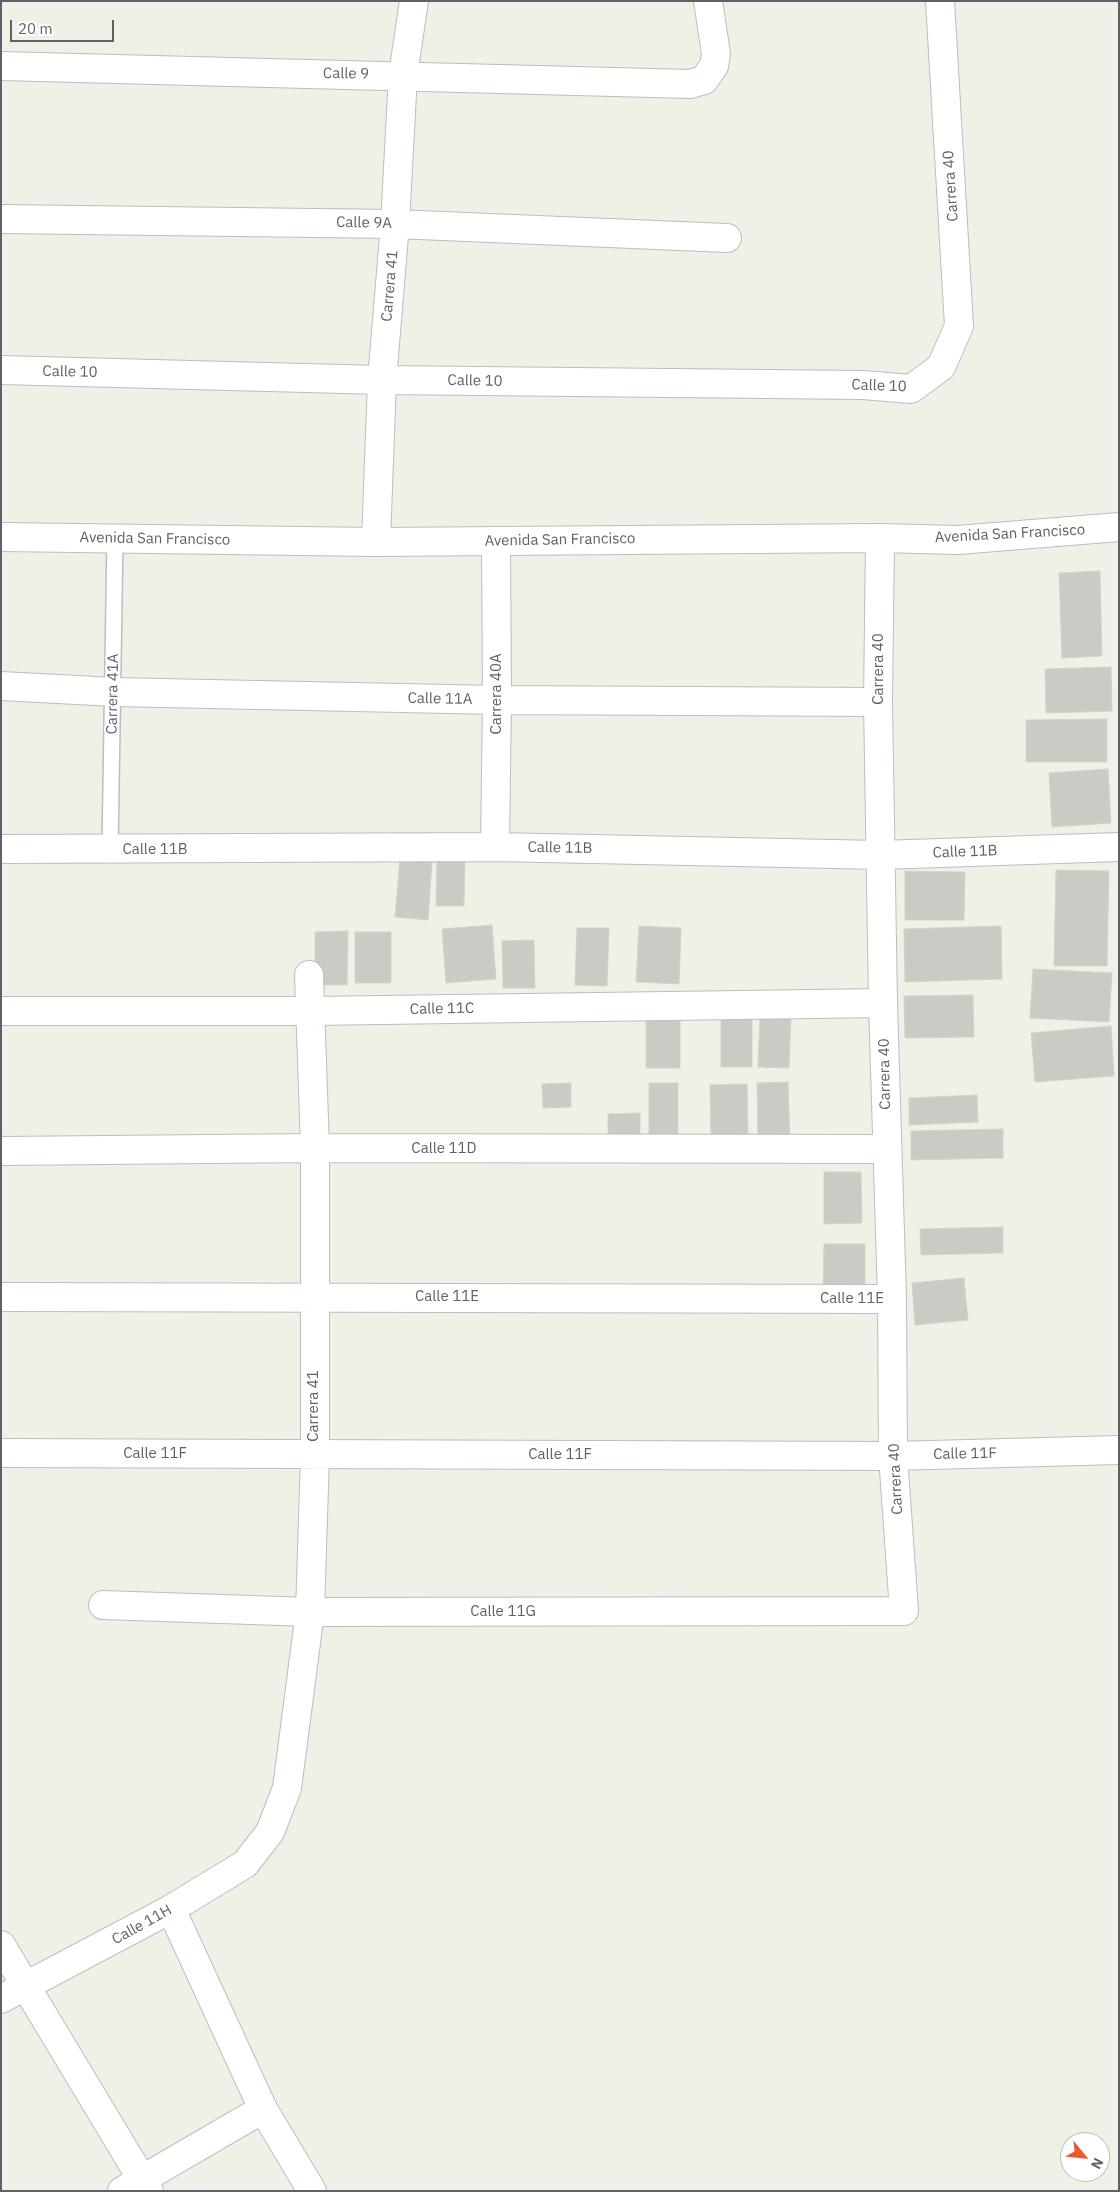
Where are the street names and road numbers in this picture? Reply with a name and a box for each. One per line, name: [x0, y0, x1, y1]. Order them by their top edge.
street label: Calle 9: [323, 65, 369, 83]
street label: Carrera 40: [940, 150, 962, 222]
street label: Calle 9A: [336, 214, 392, 232]
street label: Carrera 41: [378, 250, 402, 322]
street label: Calle 10: [42, 363, 98, 381]
street label: Calle 10: [447, 372, 503, 390]
street label: Calle 10: [851, 376, 907, 396]
street label: Avenida San Francisco: [934, 521, 1086, 547]
street label: Avenida San Francisco: [80, 529, 230, 549]
street label: Avenida San Francisco: [485, 530, 635, 550]
street label: Carrera 40: [870, 633, 888, 705]
street label: Carrera 41A: [103, 653, 123, 735]
street label: Carrera 40A: [488, 653, 506, 735]
street label: Calle 11A: [407, 689, 473, 709]
street label: Calle 11B: [527, 838, 593, 858]
street label: Calle 11B: [123, 841, 187, 859]
street label: Calle 11B: [932, 842, 998, 862]
street label: Calle 11C: [410, 999, 474, 1019]
street label: Carrera 40: [875, 1038, 895, 1110]
street label: Calle 11D: [411, 1140, 477, 1158]
street label: Calle 11E: [415, 1288, 479, 1306]
street label: Calle 11E: [820, 1290, 884, 1308]
street label: Carrera 41: [305, 1370, 323, 1442]
street label: Carrera 40: [885, 1443, 907, 1515]
street label: Calle 11F: [933, 1444, 997, 1464]
street label: Calle 11F: [123, 1445, 187, 1463]
street label: Calle 11F: [528, 1446, 592, 1464]
street label: Calle 11G: [470, 1603, 536, 1621]
street label: Calle 11H: [109, 1901, 175, 1949]

